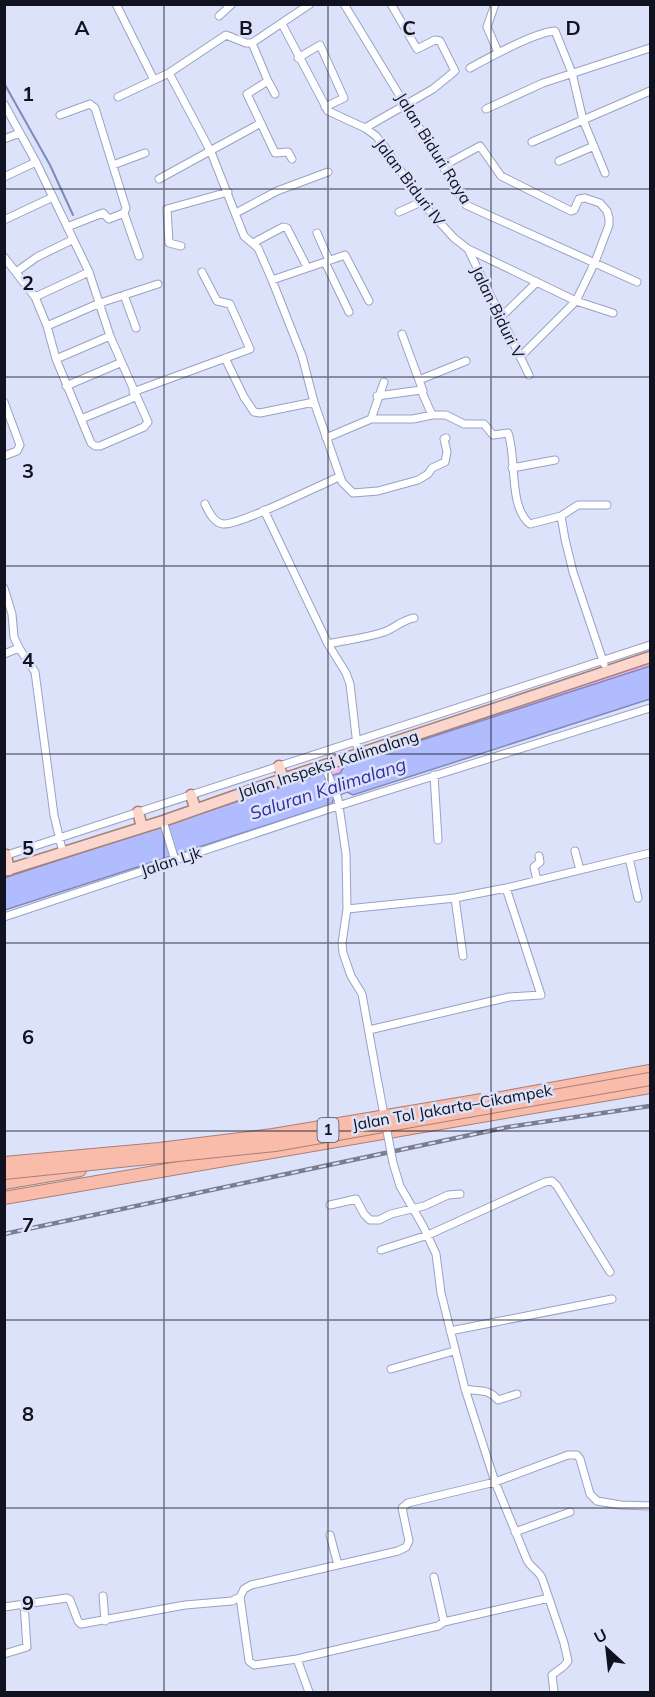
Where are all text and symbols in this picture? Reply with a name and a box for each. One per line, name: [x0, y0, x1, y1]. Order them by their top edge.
text: A: [75, 15, 90, 40]
text: B: [239, 15, 253, 40]
text: C: [402, 15, 416, 40]
text: D: [565, 15, 581, 40]
text: 1: [22, 81, 34, 106]
street label: Jalan Biduri Raya: [392, 89, 476, 207]
street label: Jalan Biduri IV: [371, 134, 450, 230]
street label: Jalan Biduri V: [467, 263, 529, 362]
text: 2: [22, 270, 34, 295]
text: 3: [22, 458, 34, 483]
text: 4: [22, 647, 34, 672]
street label: Jalan Inspeksi Kalimalang: [235, 725, 421, 803]
water label: Saluran Kalimalang: [247, 752, 409, 825]
text: 5: [22, 835, 34, 860]
street label: Jalan Ljk: [138, 842, 205, 880]
text: 6: [22, 1024, 34, 1049]
street label: Jalan Tol Jakarta–Cikampek: [350, 1079, 554, 1134]
road number: 1: [318, 1118, 338, 1142]
text: 7: [22, 1212, 34, 1237]
text: 8: [22, 1401, 34, 1426]
text: 9: [22, 1590, 34, 1615]
north arrow: [577, 1619, 637, 1679]
text: U: [590, 1624, 610, 1647]

